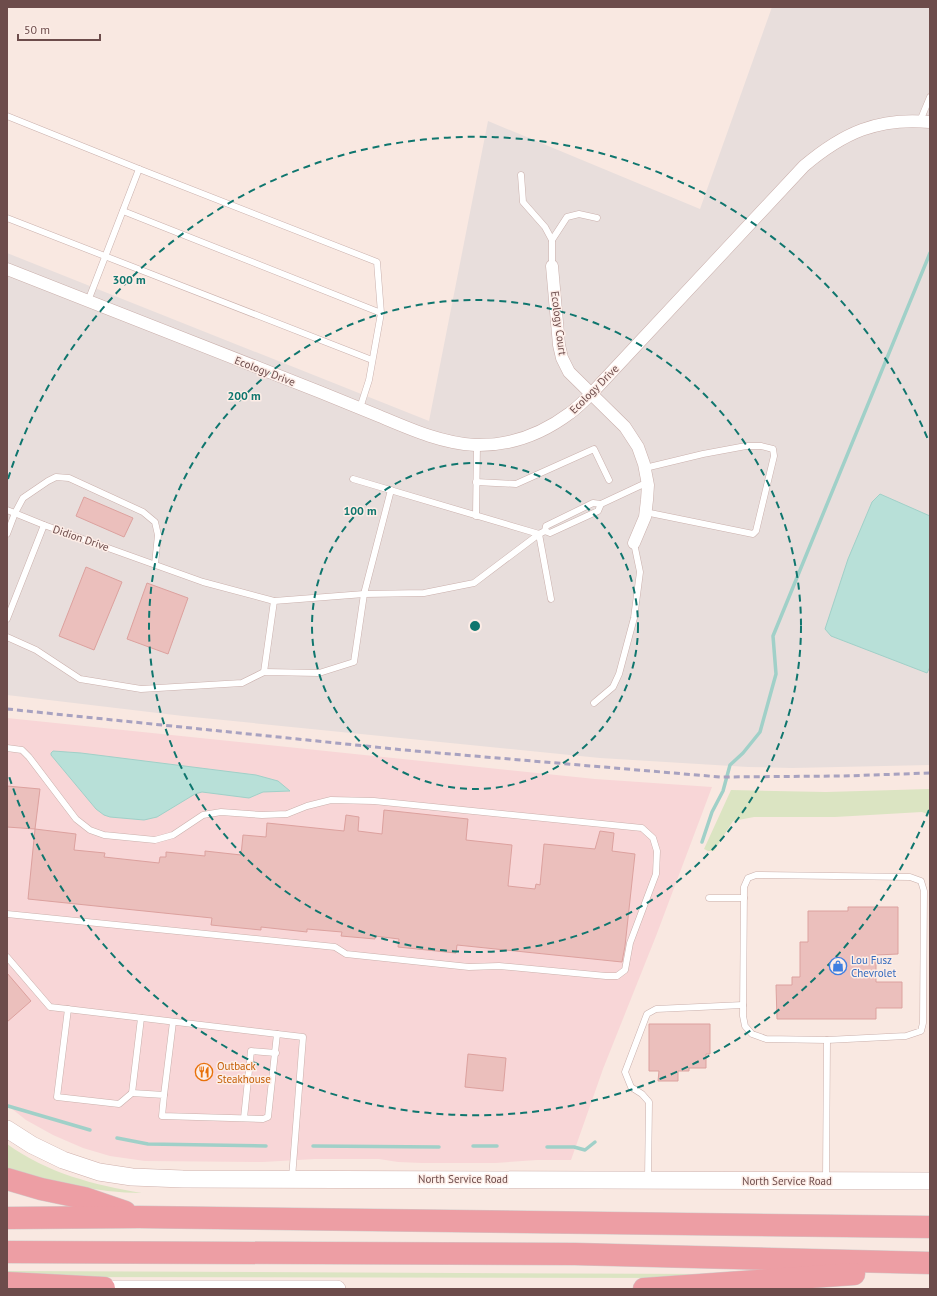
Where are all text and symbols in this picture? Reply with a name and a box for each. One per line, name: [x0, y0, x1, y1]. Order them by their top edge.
scale bar: [18, 16, 100, 42]
text: 50 m: [24, 22, 50, 37]
text: 300 m: [112, 272, 146, 287]
street label: Ecology Court: [548, 290, 570, 356]
street label: Ecology Drive: [233, 353, 298, 389]
street label: Ecology Drive: [566, 361, 622, 417]
text: 200 m: [227, 388, 261, 403]
text: 100 m: [343, 503, 377, 518]
street label: Didion Drive: [51, 522, 111, 554]
centre of rings: [468, 619, 482, 633]
place label: Lou Fusz Chevrolet: [851, 953, 896, 980]
shop icon: Lou Fusz Chevrolet: [828, 956, 848, 976]
place label: Outback Steakhouse: [217, 1059, 271, 1086]
restaurant icon: Outback Steakhouse: [194, 1062, 214, 1082]
street label: North Service Road: [418, 1172, 508, 1186]
street label: North Service Road: [742, 1174, 832, 1188]

